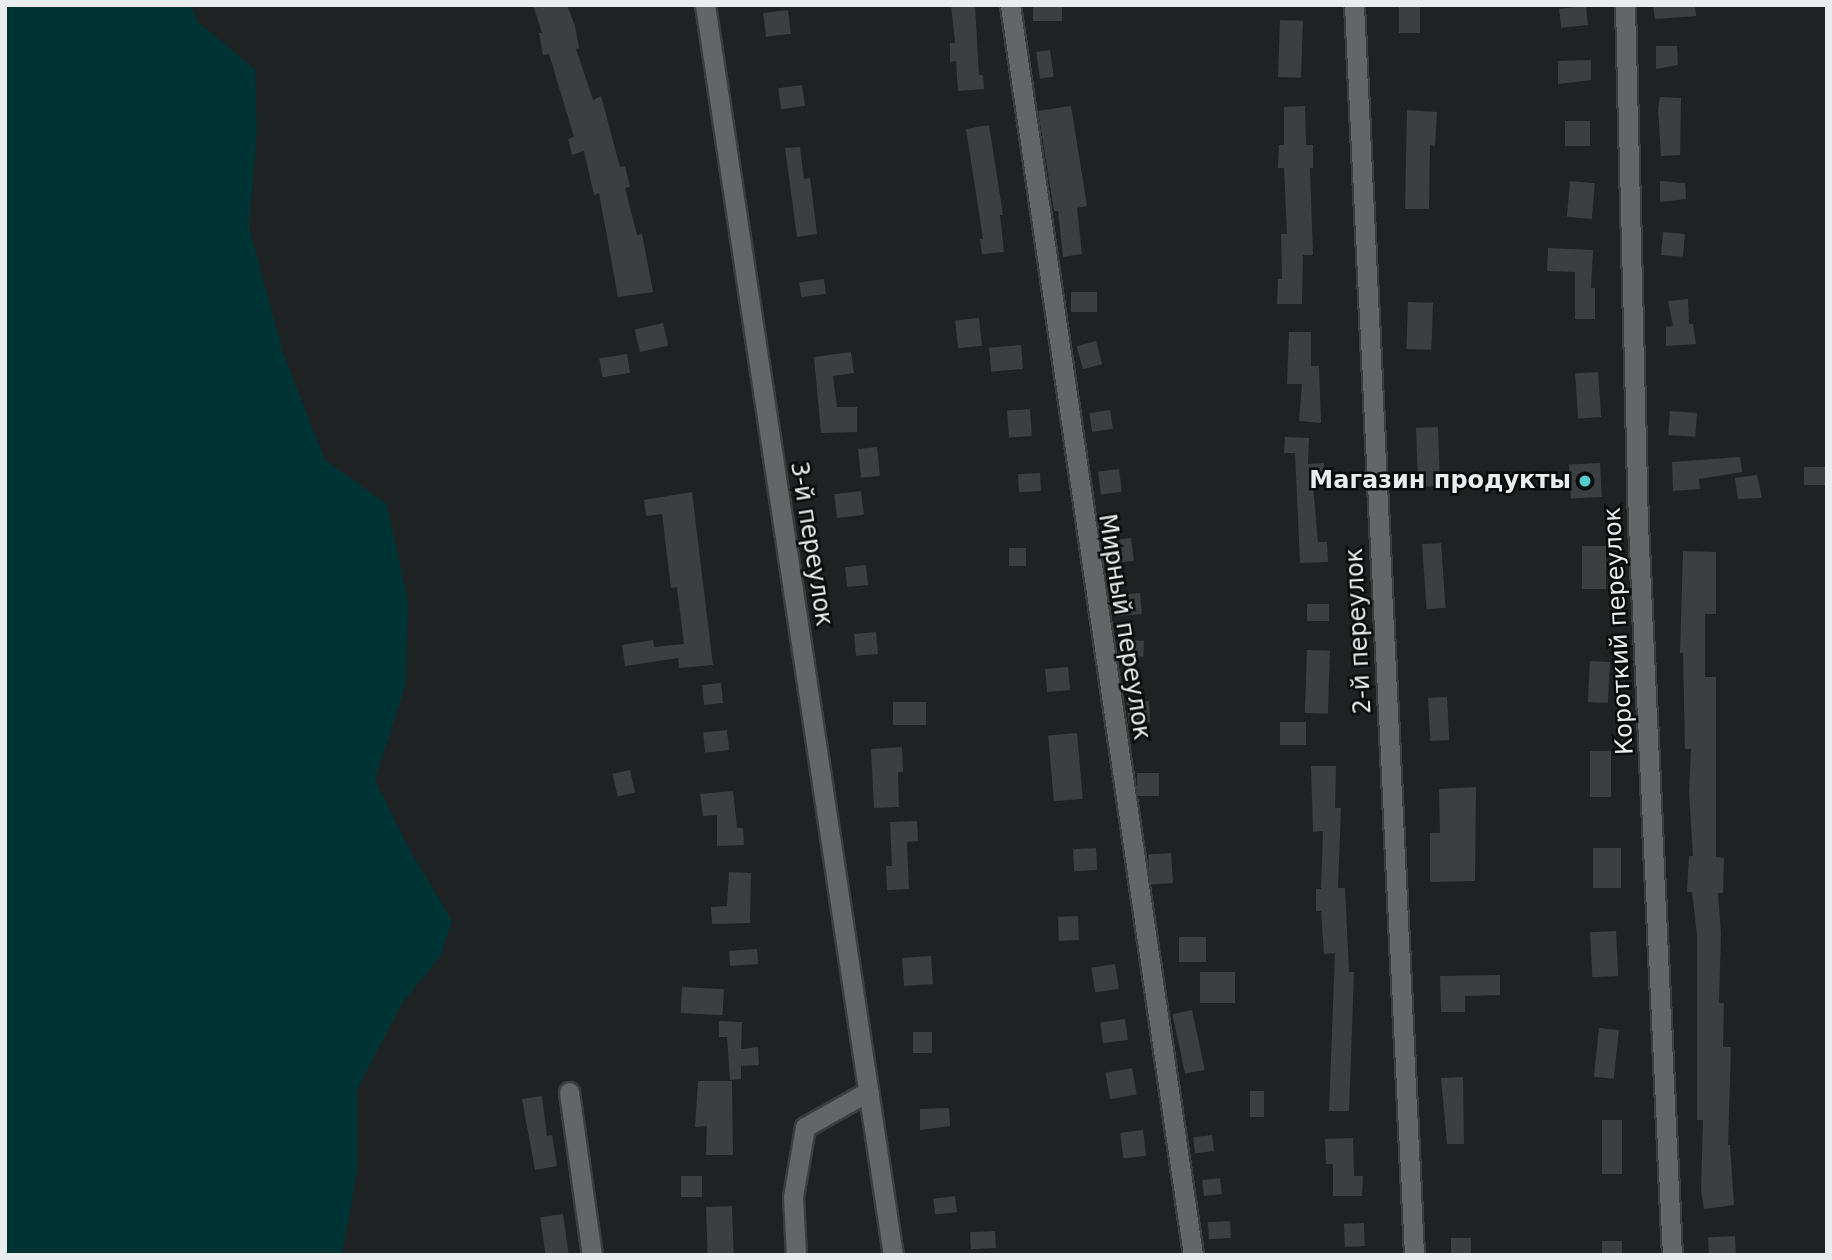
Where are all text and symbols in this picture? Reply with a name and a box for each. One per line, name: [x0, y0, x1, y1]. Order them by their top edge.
street label: 3-й переулок: [784, 460, 838, 628]
place label: Магазин продукты: [1309, 467, 1571, 495]
marker: Магазин продукты: [1577, 473, 1593, 489]
street label: Короткий переулок: [1598, 506, 1640, 756]
street label: Мирный переулок: [1092, 512, 1156, 742]
street label: 2-й переулок: [1340, 547, 1378, 715]

